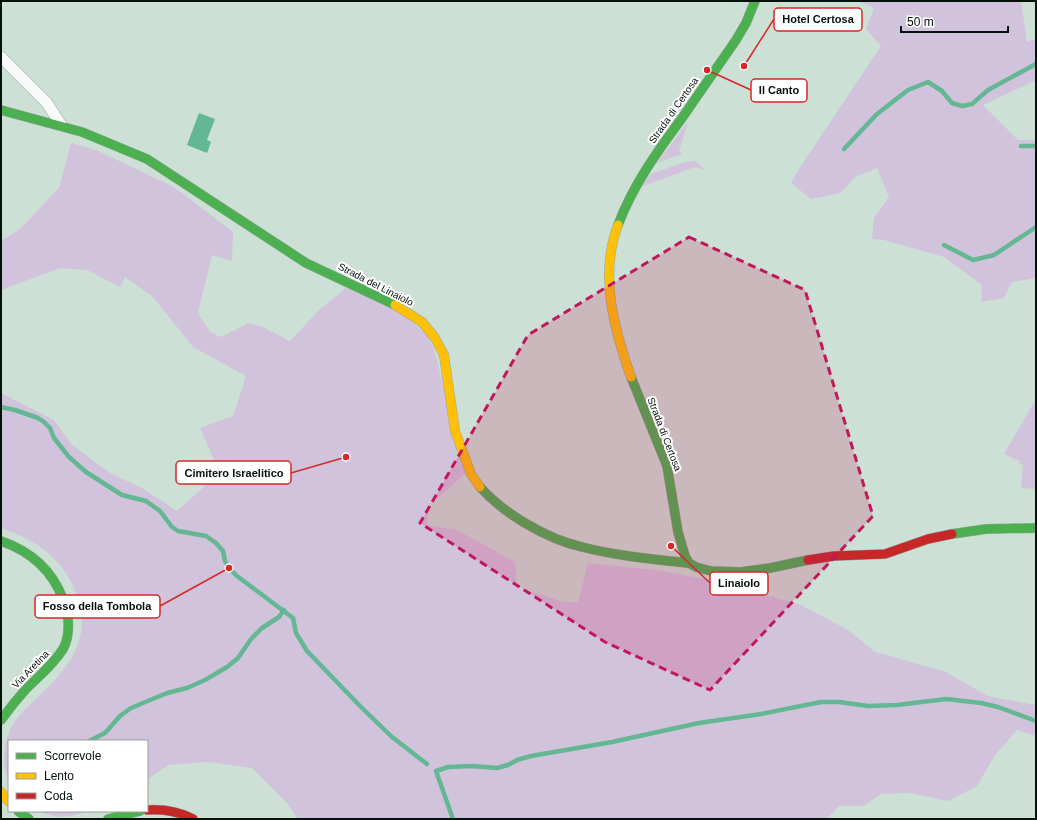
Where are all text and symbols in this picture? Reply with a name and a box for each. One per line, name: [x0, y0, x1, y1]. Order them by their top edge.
callout: Hotel Certosa: [774, 8, 862, 31]
scale bar: [901, 8, 1008, 34]
text: Hotel Certosa: [782, 13, 855, 25]
text: 50 m: [907, 15, 934, 29]
street label: Strada di Certosa: [647, 75, 700, 145]
callout: Il Canto: [751, 79, 807, 102]
text: Il Canto: [759, 84, 799, 96]
street label: Strada del Linaiolo: [336, 261, 416, 308]
street label: Strada di Certosa: [645, 396, 684, 473]
callout: Cimitero Israelitico: [176, 461, 291, 484]
text: Cimitero Israelitico: [184, 467, 284, 479]
callout: Linaiolo: [710, 572, 768, 595]
text: Linaiolo: [718, 577, 760, 589]
callout: Fosso della Tombola: [35, 595, 160, 618]
text: Fosso della Tombola: [43, 600, 152, 612]
street label: Via Aretina: [10, 648, 51, 690]
legend: [8, 740, 148, 812]
text: Scorrevole: [44, 749, 102, 763]
text: Lento: [44, 769, 74, 783]
text: Coda: [44, 789, 73, 803]

